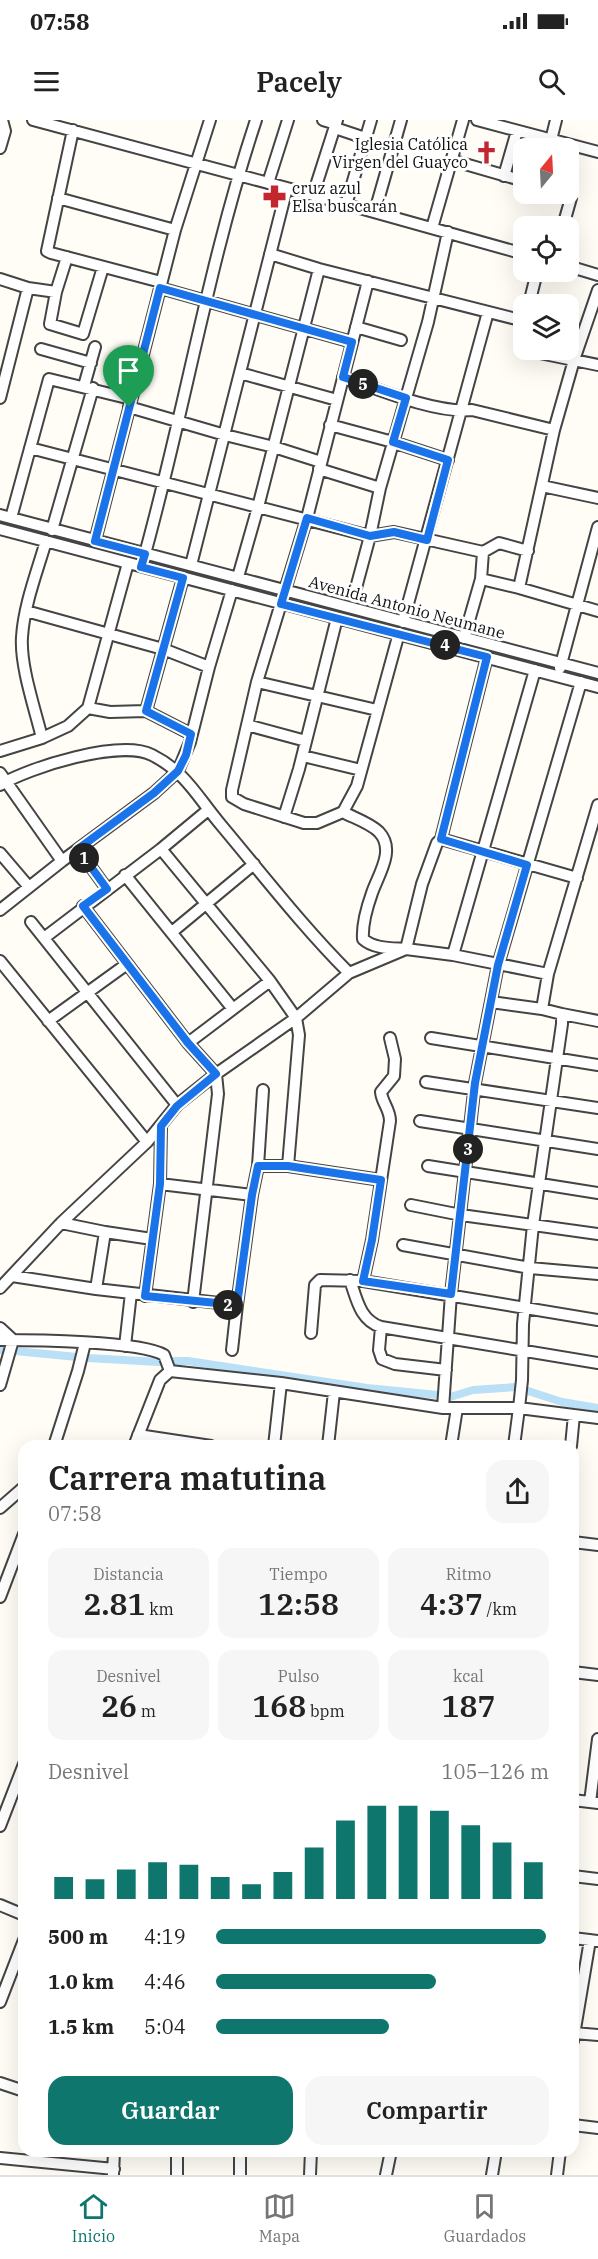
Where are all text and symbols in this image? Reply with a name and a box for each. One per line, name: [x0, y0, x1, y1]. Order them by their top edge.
text: 07:58: [30, 7, 89, 36]
text: Pacely: [256, 64, 342, 99]
icon: menu: [30, 65, 63, 98]
icon: search: [535, 65, 568, 98]
place label: Iglesia Católica Virgen del Guayco: [332, 134, 468, 172]
north arrow: [513, 138, 579, 204]
map controls: [513, 138, 579, 360]
church icon: Iglesia Católica Virgen del Guayco: [473, 140, 499, 166]
place label: cruz azul Elsa buscarán: [292, 178, 398, 216]
pharmacy icon: cruz azul Elsa buscarán: [261, 184, 287, 210]
button: locate: [513, 216, 579, 282]
button: layers: [513, 294, 579, 360]
pin: [103, 345, 154, 407]
icon: arrive: [112, 354, 145, 387]
pin: 5: [348, 369, 378, 399]
text: 5: [358, 374, 368, 394]
street label: Avenida Antonio Neumane: [307, 571, 507, 643]
pin: 4: [430, 630, 460, 660]
text: 4: [440, 635, 450, 655]
pin: 1: [69, 843, 99, 873]
text: 1: [79, 848, 89, 868]
pin: 3: [453, 1134, 483, 1164]
text: 3: [463, 1139, 473, 1159]
pin: 2: [213, 1290, 243, 1320]
text: 2: [223, 1295, 233, 1315]
text: Carrera matutina: [48, 1456, 327, 1499]
button: share: [486, 1460, 549, 1523]
text: 07:58: [48, 1500, 102, 1527]
text: Distancia: [93, 1564, 164, 1584]
text: Tiempo: [269, 1564, 328, 1584]
text: Ritmo: [446, 1564, 491, 1584]
text: 2.81: [83, 1584, 146, 1623]
text: 12:58: [258, 1584, 339, 1623]
text: 4:37: [420, 1584, 483, 1623]
text: km: [146, 1599, 174, 1619]
text: /km: [483, 1599, 517, 1619]
text: Desnivel: [96, 1666, 161, 1686]
text: Pulso: [278, 1666, 319, 1686]
text: kcal: [453, 1666, 484, 1686]
text: 26: [101, 1686, 137, 1725]
text: 168: [252, 1686, 306, 1725]
text: 187: [442, 1686, 496, 1725]
text: m: [137, 1701, 156, 1721]
text: bpm: [306, 1701, 345, 1721]
text: Desnivel: [48, 1758, 129, 1785]
text: 105–126 m: [442, 1758, 549, 1785]
text: 500 m: [48, 1923, 108, 1950]
text: 4:19: [144, 1923, 186, 1950]
text: 1.0 km: [48, 1968, 114, 1995]
text: 4:46: [144, 1968, 186, 1995]
text: 1.5 km: [48, 2013, 114, 2040]
text: 5:04: [144, 2013, 186, 2040]
button: Guardar: [48, 2076, 293, 2145]
button: Compartir: [305, 2076, 549, 2145]
tab: Inicio: [72, 2190, 115, 2246]
tab: Mapa: [259, 2190, 300, 2246]
tab: Guardados: [444, 2190, 526, 2246]

